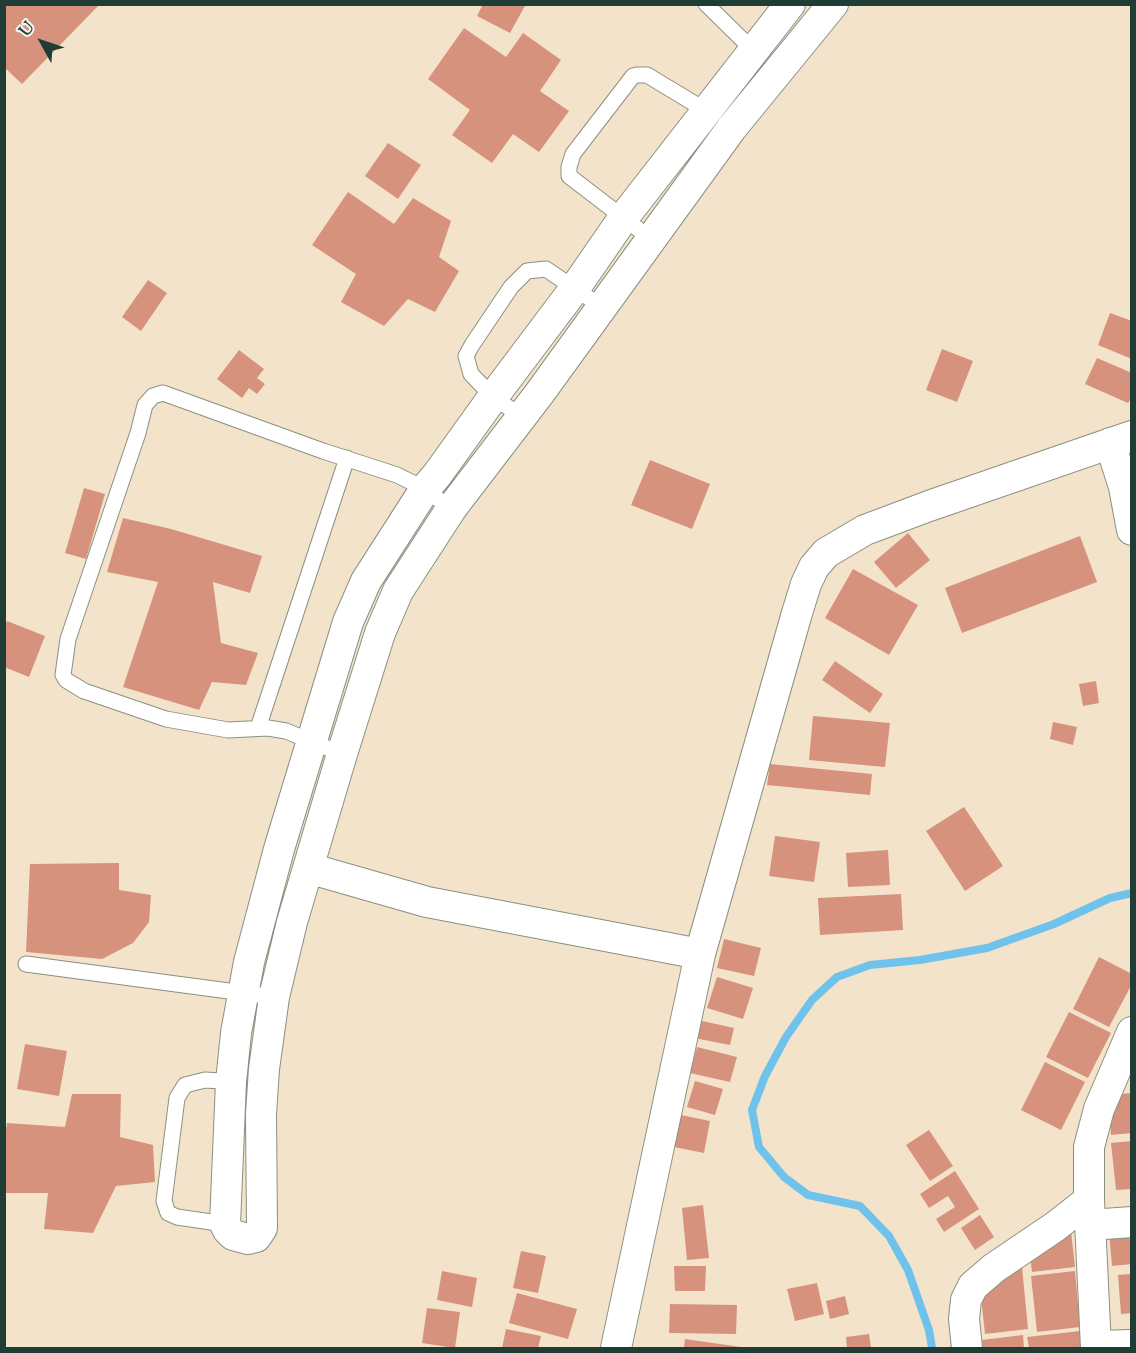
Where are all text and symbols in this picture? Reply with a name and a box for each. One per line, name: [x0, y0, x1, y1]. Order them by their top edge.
north arrow: [12, 12, 72, 72]
text: U: [15, 18, 41, 43]

